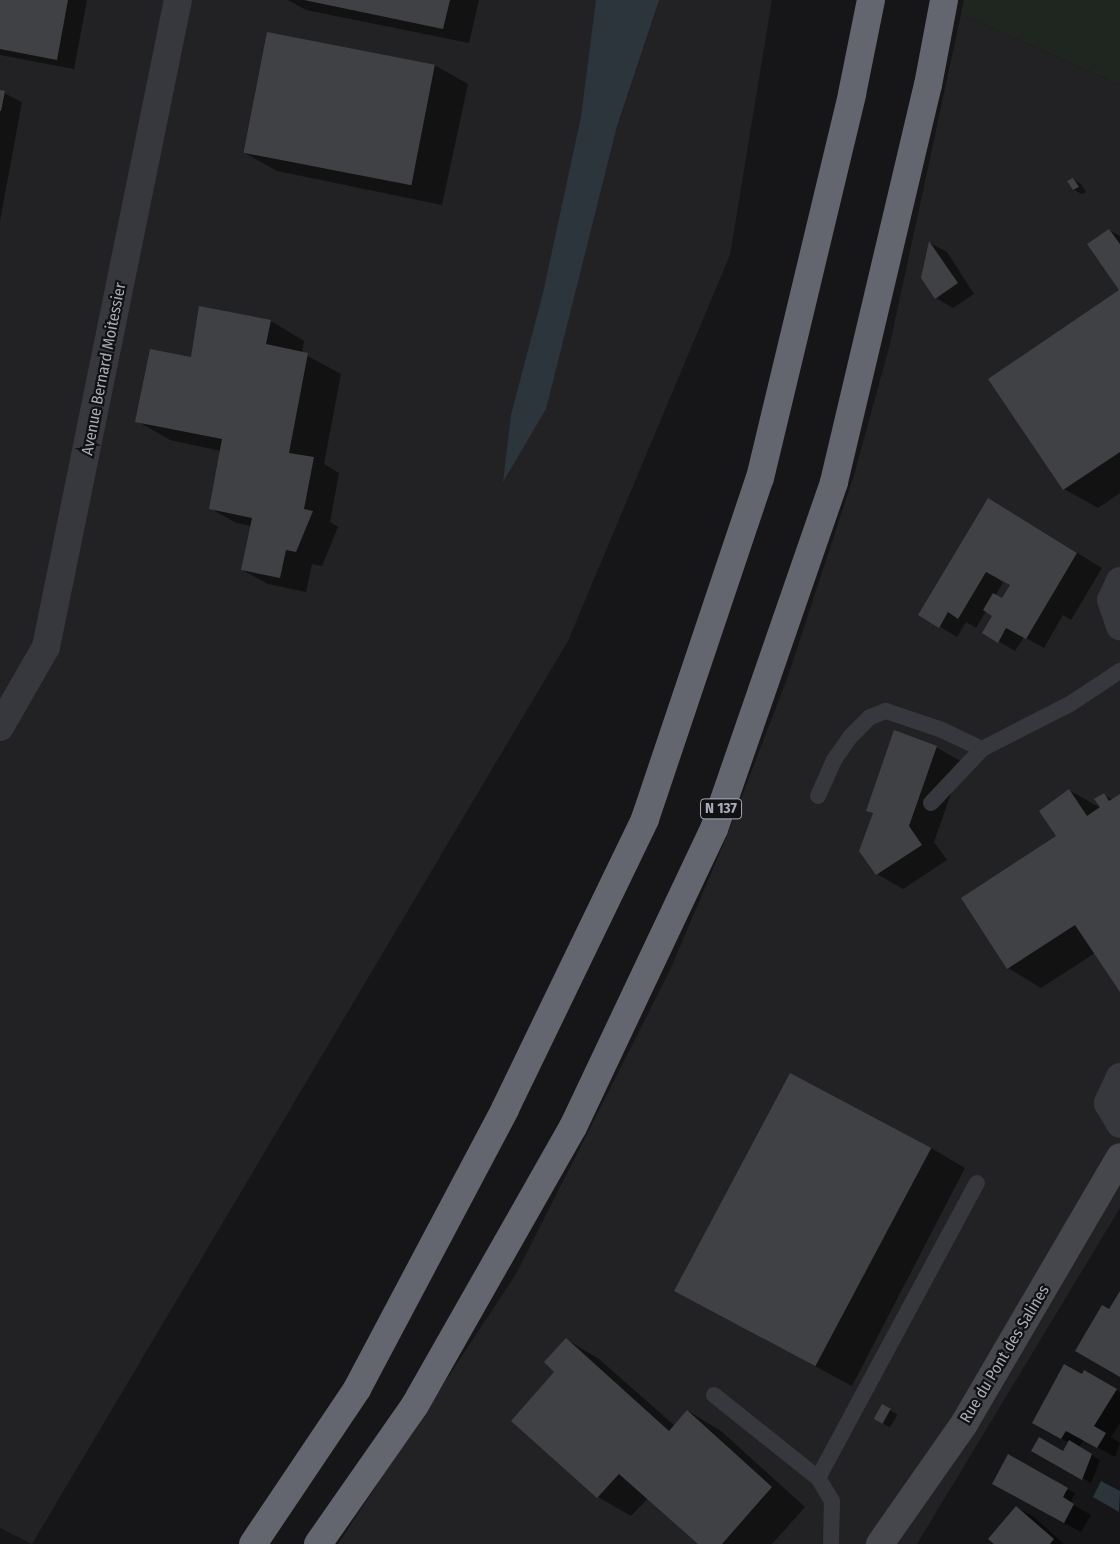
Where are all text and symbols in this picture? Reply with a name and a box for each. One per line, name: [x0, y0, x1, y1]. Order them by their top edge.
street label: Avenue Bernard Moitessier: [78, 281, 130, 457]
road number: N 137: [700, 796, 742, 822]
street label: Rue du Pont des Salines: [956, 1282, 1054, 1426]

